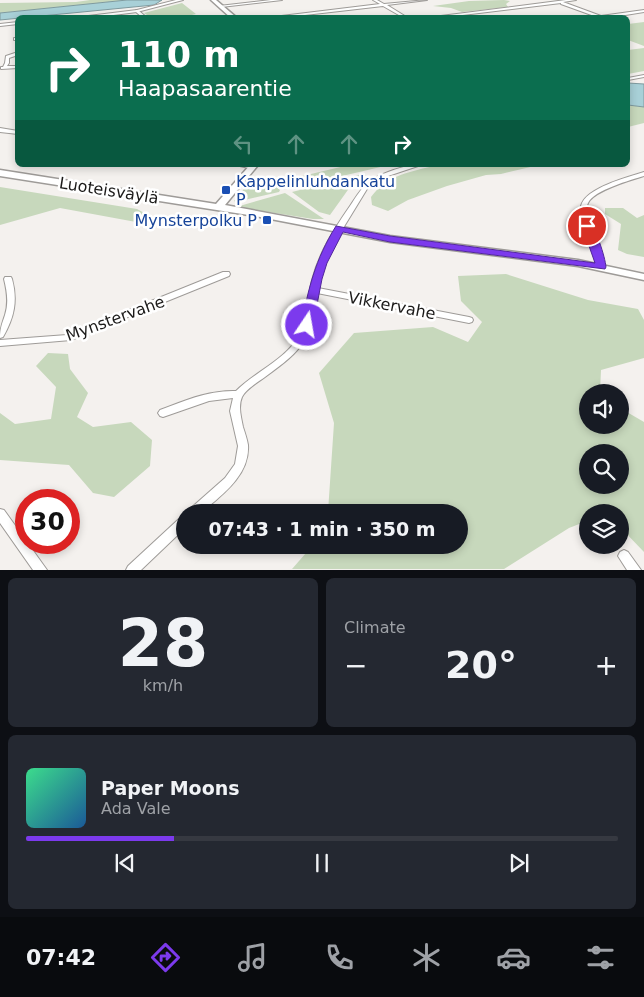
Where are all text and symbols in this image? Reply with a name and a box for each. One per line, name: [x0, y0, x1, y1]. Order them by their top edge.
icon: right: [35, 35, 100, 100]
text: 110 m: [118, 35, 240, 75]
text: Haapasaarentie: [118, 76, 292, 101]
icon: left: [229, 130, 257, 158]
icon: ahead: [282, 130, 310, 158]
icon: ahead: [335, 130, 363, 158]
icon: right: [388, 130, 416, 158]
place label: Kappelinluhdankatu P: [236, 172, 395, 209]
street label: Luoteisväylä: [58, 173, 160, 208]
marker: Kappelinluhdankatu P: [220, 184, 232, 196]
pin: [566, 205, 608, 247]
place label: Mynsterpolku P: [135, 211, 257, 230]
icon: arrive: [573, 212, 601, 240]
marker: Mynsterpolku P: [261, 214, 273, 226]
street label: Vikkervahe: [347, 288, 437, 323]
street label: Mynstervahe: [63, 292, 167, 345]
position arrow: [280, 298, 332, 350]
map controls: [579, 384, 629, 554]
button: sound: [579, 384, 629, 434]
button: search: [579, 444, 629, 494]
speed limit sign: 30: [15, 489, 80, 554]
button: layers: [579, 504, 629, 554]
text: 07:43 · 1 min · 350 m: [208, 518, 436, 540]
text: 28: [118, 606, 208, 681]
text: Climate: [344, 618, 406, 637]
text: 20°: [445, 643, 517, 687]
text: −: [344, 649, 367, 682]
text: +: [595, 649, 618, 682]
text: km/h: [143, 676, 183, 695]
text: Paper Moons: [101, 777, 240, 799]
text: Ada Vale: [101, 799, 171, 818]
icon: previous: [111, 849, 139, 877]
icon: pause: [308, 849, 336, 877]
icon: next: [505, 849, 533, 877]
icon: directions: [148, 940, 183, 975]
icon: music: [235, 940, 270, 975]
icon: phone: [322, 940, 357, 975]
icon: climate: [409, 940, 444, 975]
icon: car: [496, 940, 531, 975]
icon: filters: [583, 940, 618, 975]
text: 07:42: [26, 945, 96, 970]

